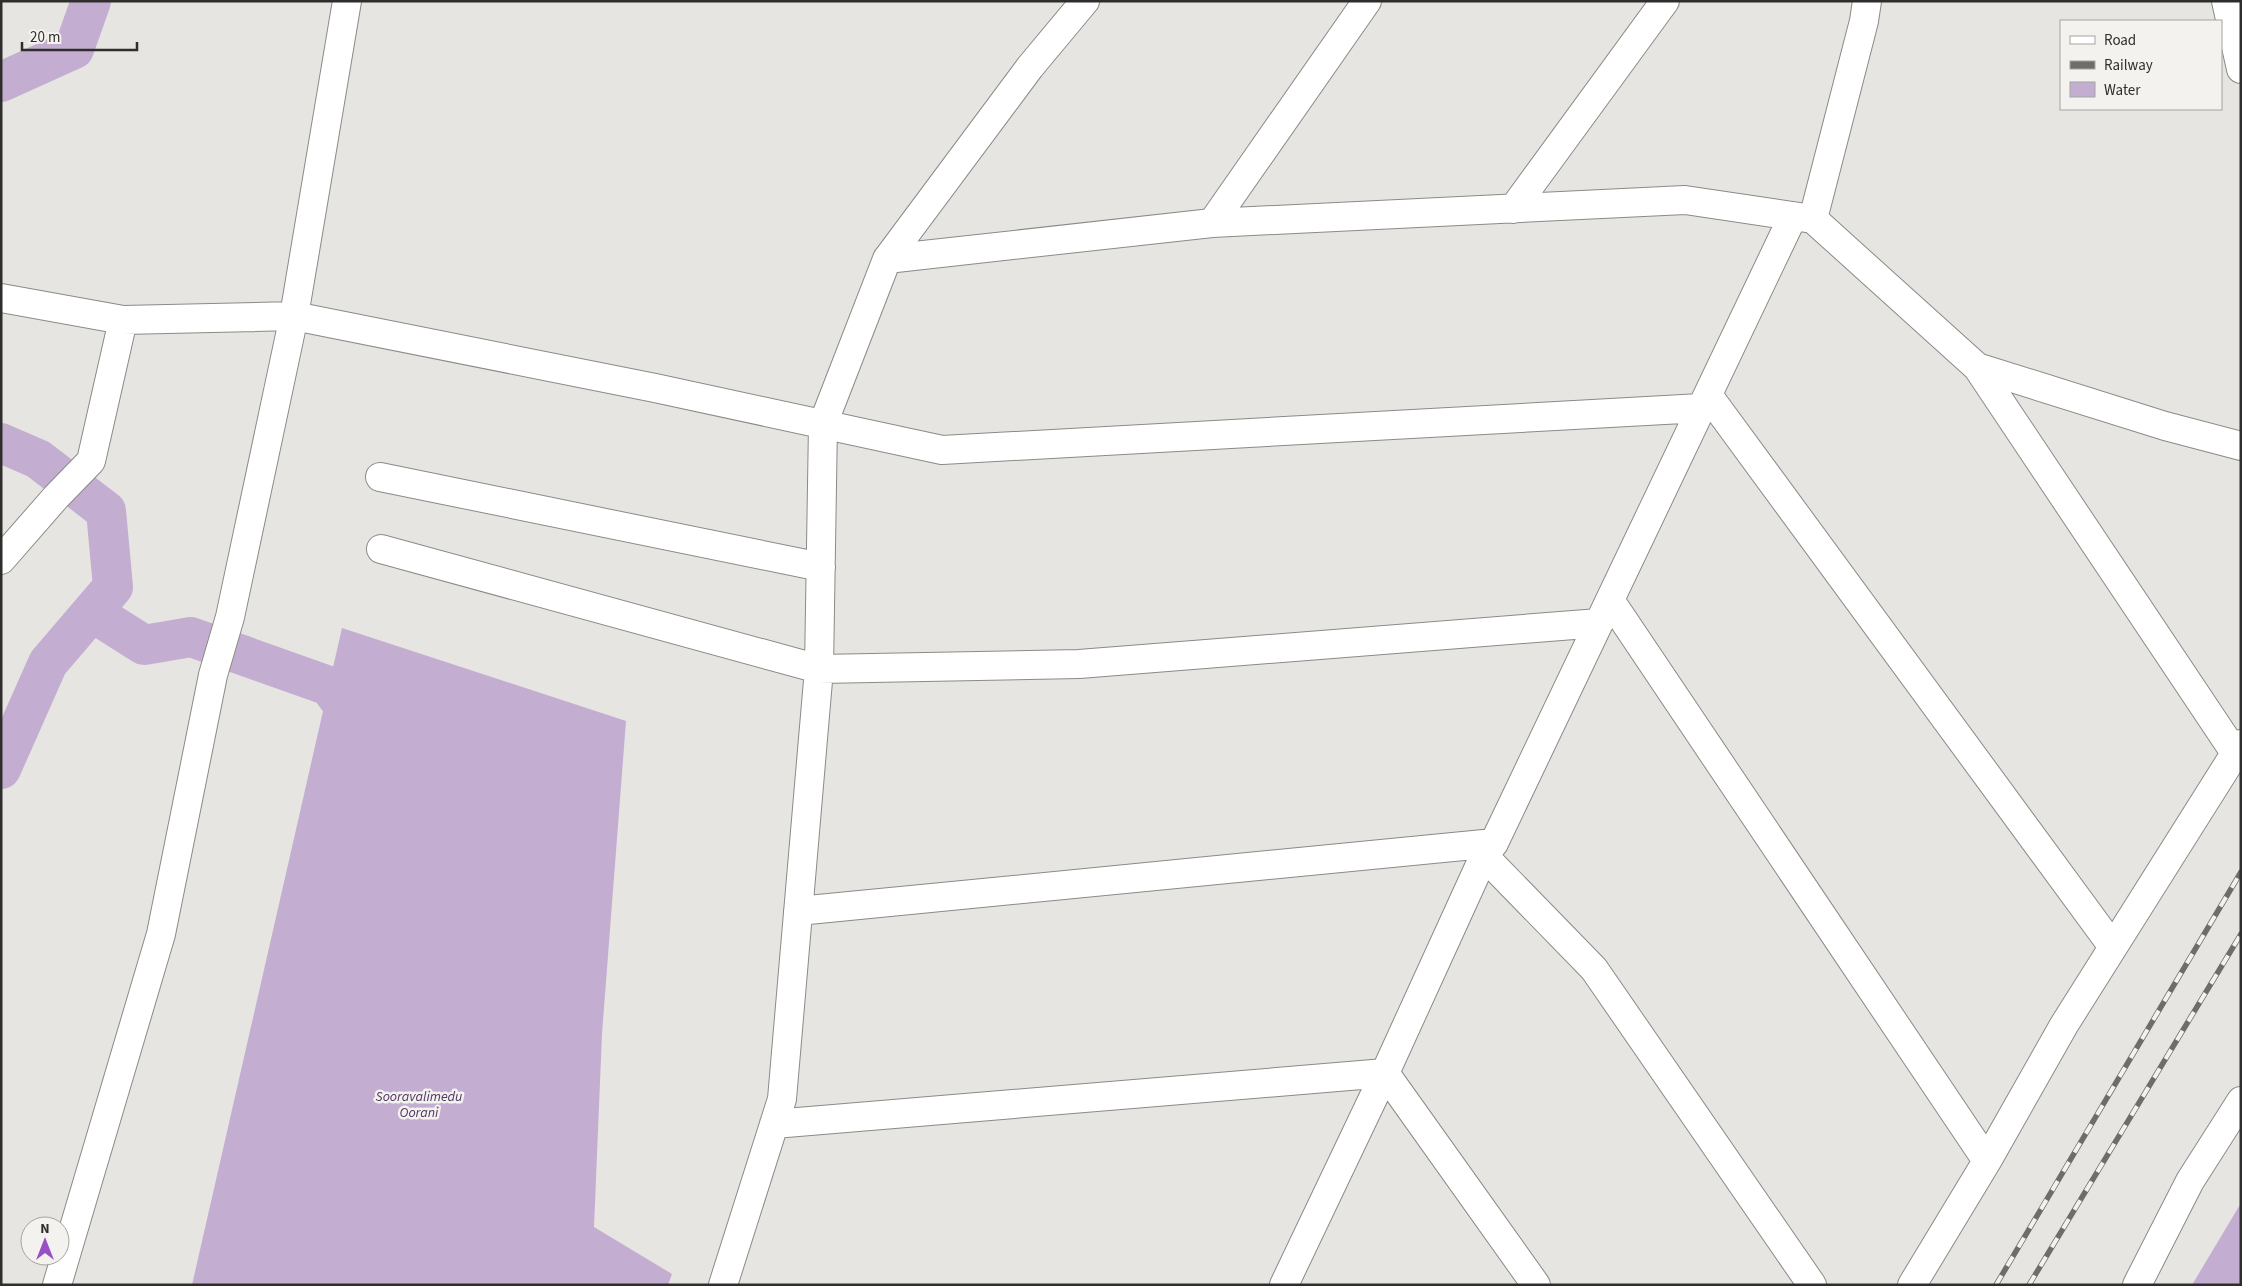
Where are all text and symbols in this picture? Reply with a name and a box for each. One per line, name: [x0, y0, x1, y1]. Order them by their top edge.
scale bar: [22, 20, 138, 52]
legend: [2060, 20, 2222, 110]
text: 20 m: [30, 27, 60, 48]
text: Road: [2104, 30, 2136, 51]
text: Railway: [2104, 55, 2153, 76]
text: Water: [2104, 80, 2141, 101]
water label: Sooravalimedu Oorani: [376, 1087, 462, 1123]
north arrow: [20, 1216, 70, 1266]
text: N: [40, 1219, 50, 1239]

